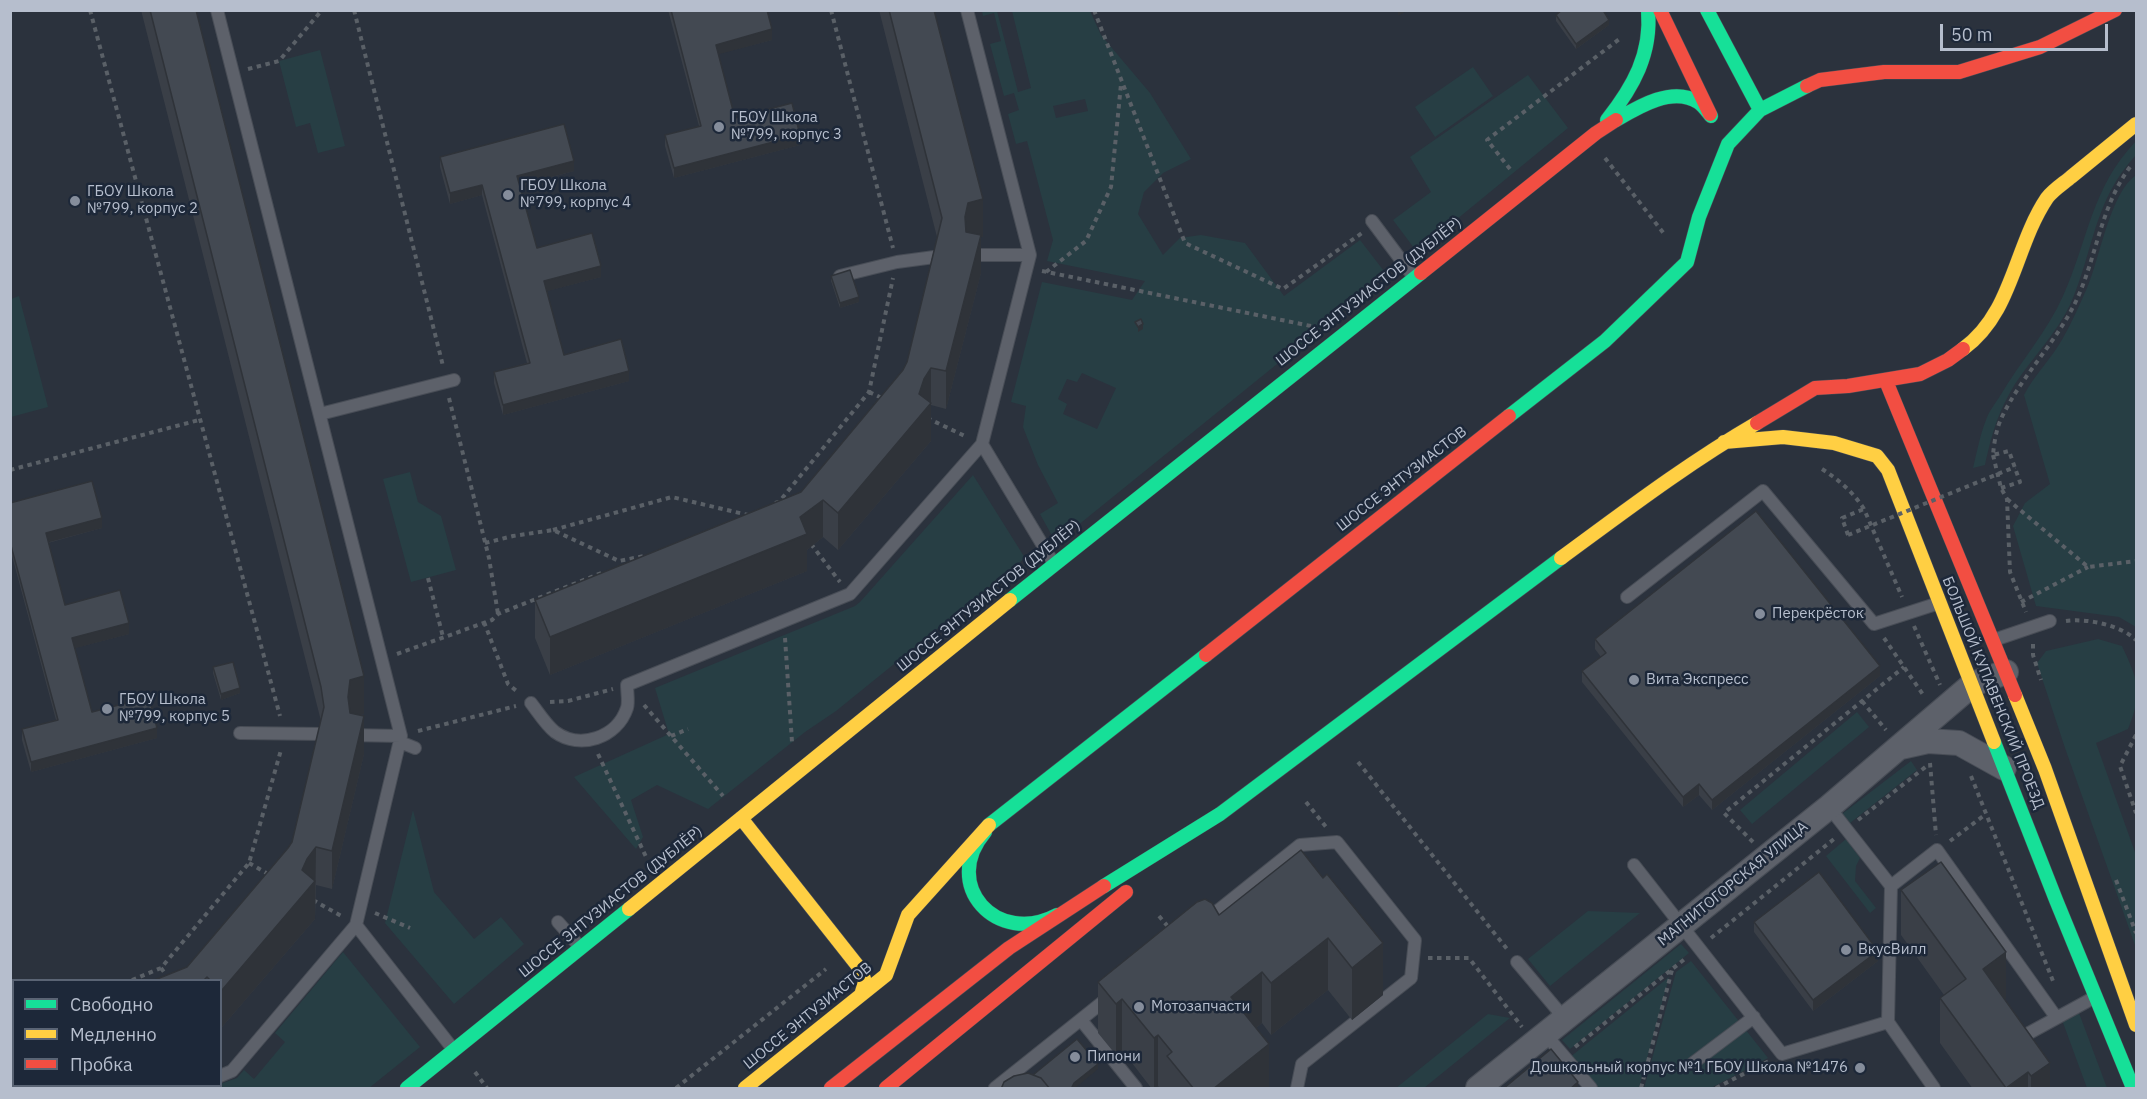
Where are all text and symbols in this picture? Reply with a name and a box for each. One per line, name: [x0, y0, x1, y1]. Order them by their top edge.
scale bar: [1943, 12, 2111, 50]
text: 50 m: [1951, 23, 1993, 46]
place label: ГБОУ Школа №799, корпус 3: [731, 109, 842, 144]
marker: ГБОУ Школа №799, корпус 3: [712, 120, 726, 134]
place label: ГБОУ Школа №799, корпус 4: [520, 177, 631, 212]
place label: ГБОУ Школа №799, корпус 2: [87, 183, 198, 218]
marker: ГБОУ Школа №799, корпус 4: [501, 188, 515, 202]
marker: ГБОУ Школа №799, корпус 2: [68, 194, 82, 208]
street label: ШОССЕ ЭНТУЗИАСТОВ (ДУБЛЁР): [1273, 214, 1465, 370]
street label: ШОССЕ ЭНТУЗИАСТОВ: [1333, 423, 1471, 535]
street label: ШОССЕ ЭНТУЗИАСТОВ (ДУБЛЁР): [894, 516, 1084, 676]
street label: БОЛЬШОЙ КУПАВЕНСКИЙ ПРОЕЗД: [1938, 574, 2048, 812]
place label: Перекрёсток: [1772, 605, 1864, 623]
marker: Перекрёсток: [1753, 607, 1767, 621]
place label: Вита Экспресс: [1646, 671, 1749, 689]
marker: Вита Экспресс: [1627, 673, 1641, 687]
place label: ГБОУ Школа №799, корпус 5: [119, 691, 230, 726]
marker: ГБОУ Школа №799, корпус 5: [100, 702, 114, 716]
street label: МАГНИТОГОРСКАЯ УЛИЦА: [1654, 818, 1812, 950]
street label: ШОССЕ ЭНТУЗИАСТОВ (ДУБЛЁР): [516, 822, 706, 982]
place label: ВкусВилл: [1858, 941, 1926, 959]
marker: ВкусВилл: [1839, 943, 1853, 957]
street label: ШОССЕ ЭНТУЗИАСТОВ: [740, 959, 876, 1073]
legend: [12, 979, 222, 1087]
text: Свободно: [70, 993, 153, 1016]
place label: Мотозапчасти: [1151, 998, 1250, 1016]
marker: Мотозапчасти: [1132, 1000, 1146, 1014]
text: Медленно: [70, 1023, 157, 1046]
place label: Пипони: [1087, 1048, 1141, 1066]
marker: Пипони: [1068, 1050, 1082, 1064]
text: Пробка: [70, 1053, 133, 1076]
place label: Дошкольный корпус №1 ГБОУ Школа №1476: [1530, 1059, 1848, 1077]
marker: Дошкольный корпус №1 ГБОУ Школа №1476: [1853, 1061, 1867, 1075]

